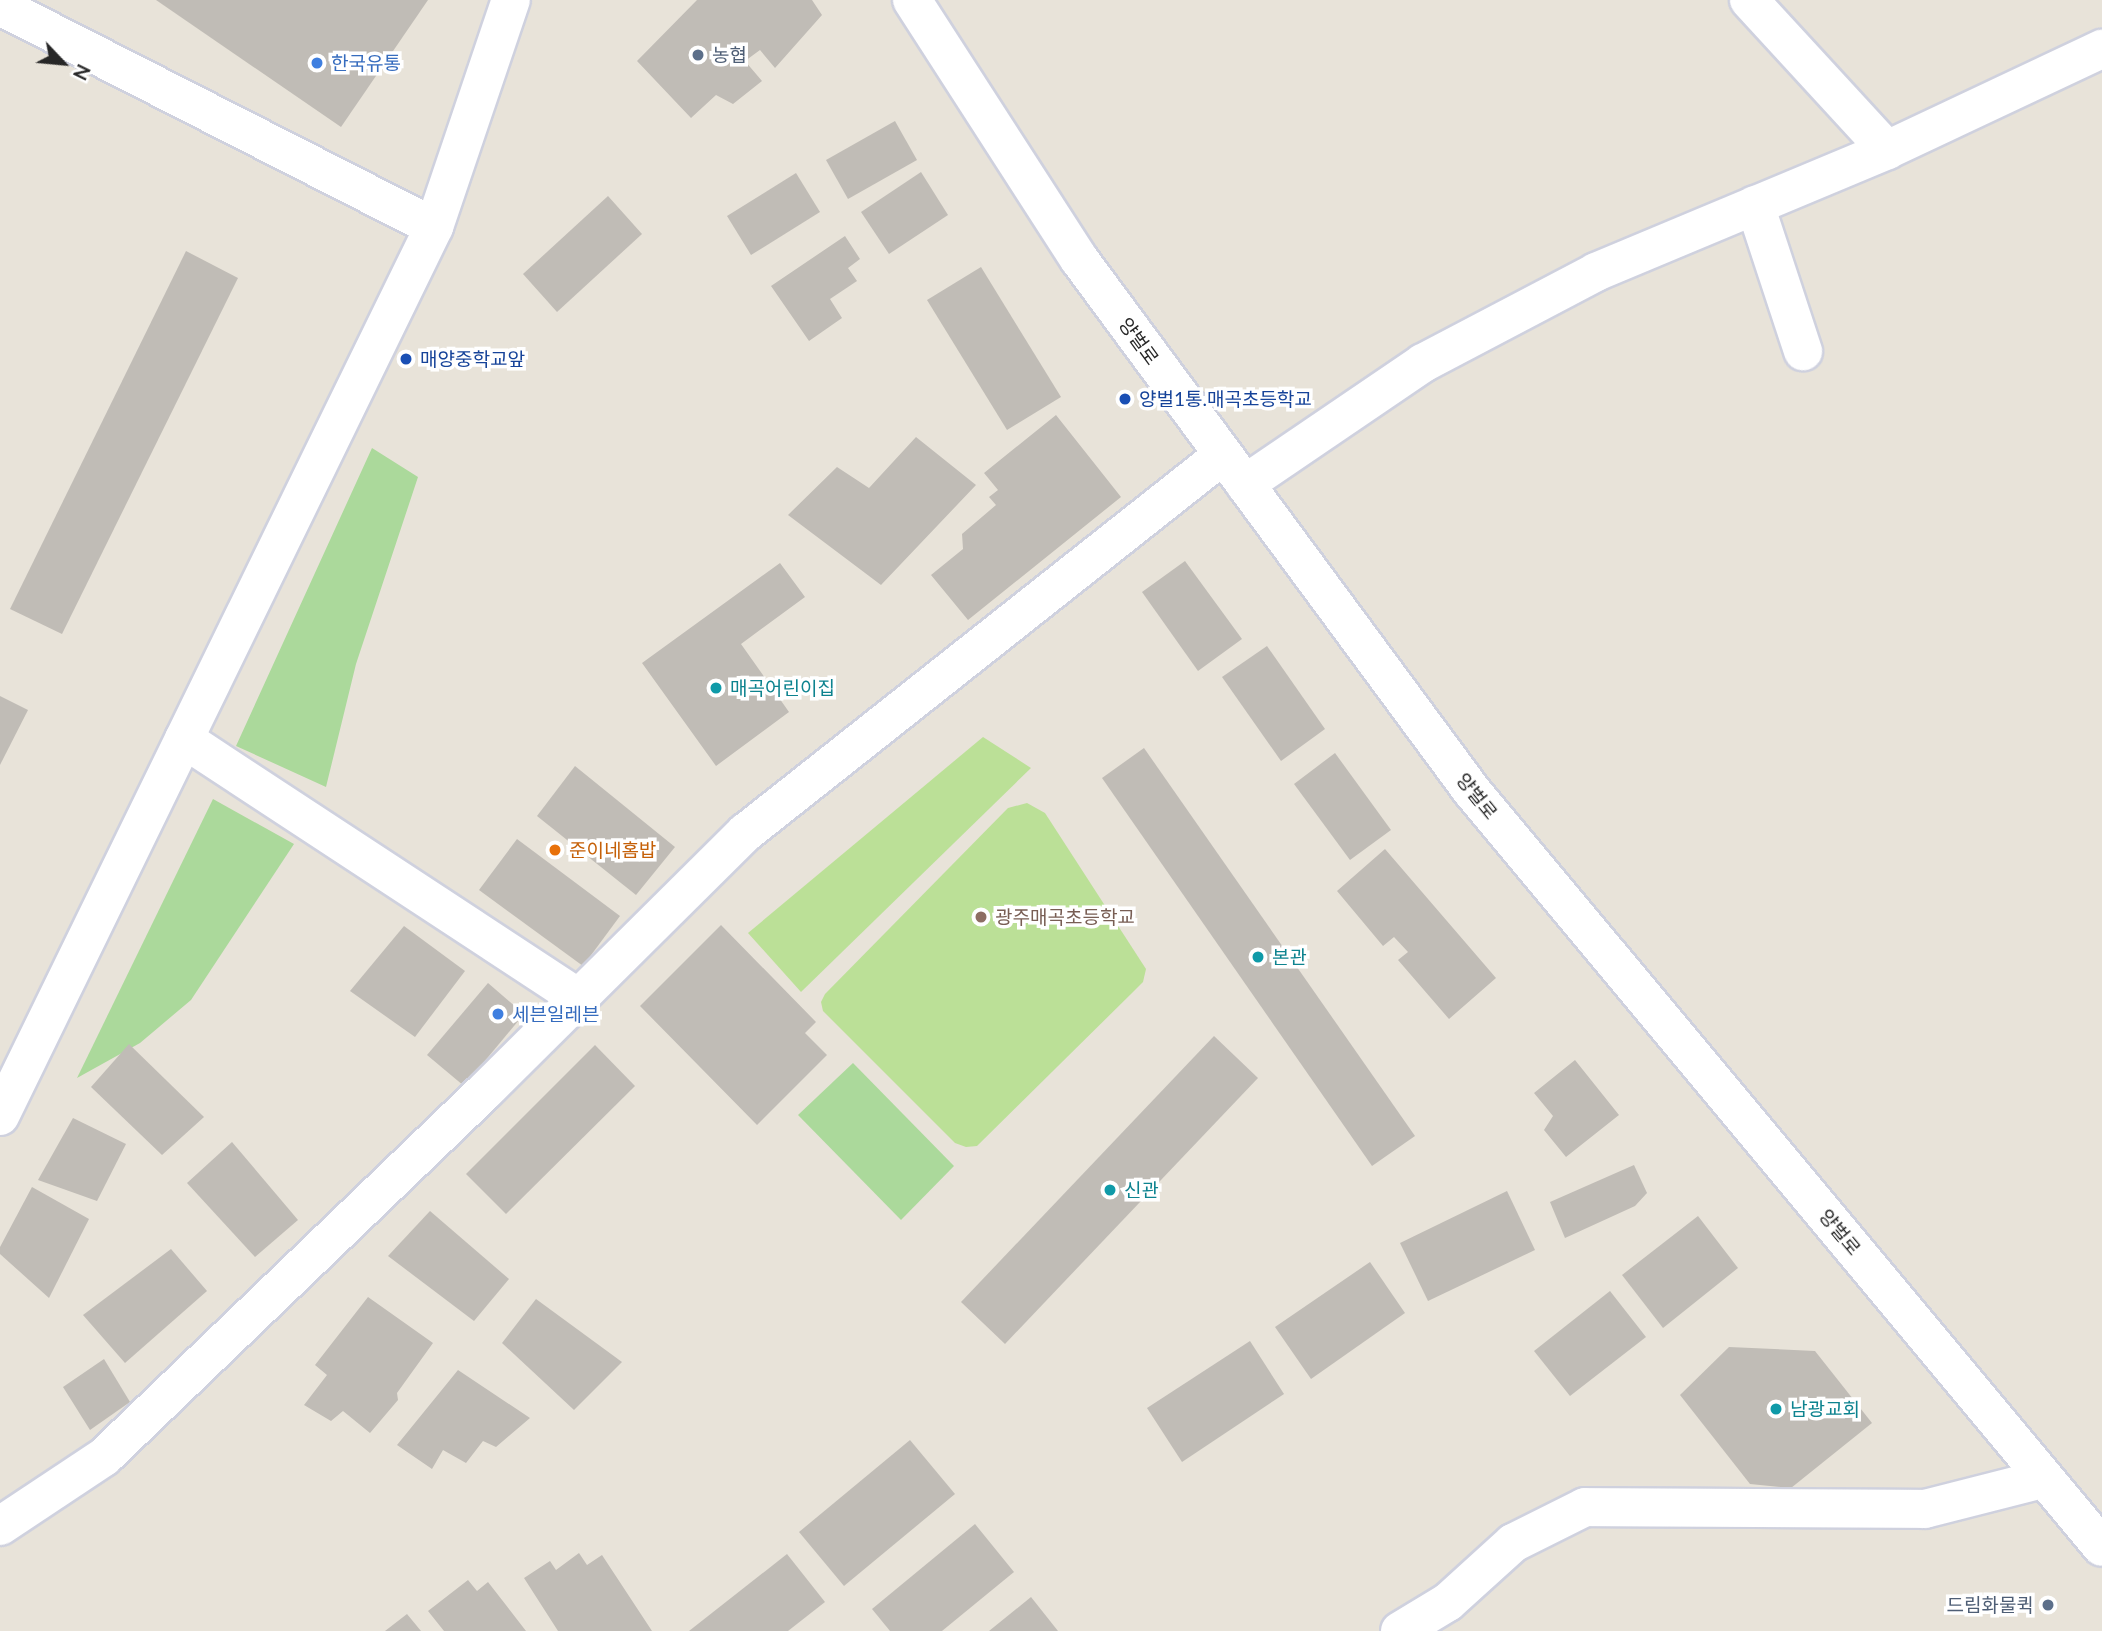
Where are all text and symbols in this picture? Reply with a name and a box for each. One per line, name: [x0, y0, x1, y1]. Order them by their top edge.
north arrow: [28, 28, 98, 98]
place label: 농협: [712, 44, 747, 66]
marker: 농협: [690, 47, 706, 63]
place label: 한국유통: [331, 52, 401, 74]
marker: 한국유통: [309, 55, 325, 71]
text: N: [69, 61, 96, 84]
street label: 양벌로: [1114, 313, 1164, 369]
place label: 매양중학교앞: [420, 348, 525, 370]
marker: 매양중학교앞: [398, 351, 414, 367]
place label: 양벌1통.매곡초등학교: [1139, 388, 1312, 410]
marker: 양벌1통.매곡초등학교: [1117, 391, 1133, 407]
place label: 매곡어린이집: [730, 677, 835, 699]
marker: 매곡어린이집: [708, 680, 724, 696]
street label: 양벌로: [1452, 768, 1502, 824]
place label: 준이네홈밥: [569, 839, 656, 861]
marker: 준이네홈밥: [547, 842, 563, 858]
place label: 광주매곡초등학교: [995, 906, 1135, 928]
marker: 광주매곡초등학교: [973, 909, 989, 925]
place label: 본관: [1272, 946, 1307, 968]
marker: 본관: [1250, 949, 1266, 965]
place label: 세븐일레븐: [512, 1003, 599, 1025]
marker: 세븐일레븐: [490, 1006, 506, 1022]
place label: 신관: [1124, 1179, 1159, 1201]
marker: 신관: [1102, 1182, 1118, 1198]
street label: 양벌로: [1814, 1205, 1866, 1259]
place label: 남광교회: [1790, 1398, 1860, 1420]
marker: 남광교회: [1768, 1401, 1784, 1417]
place label: 드림화물퀵: [1947, 1594, 2034, 1616]
marker: 드림화물퀵: [2040, 1597, 2056, 1613]

